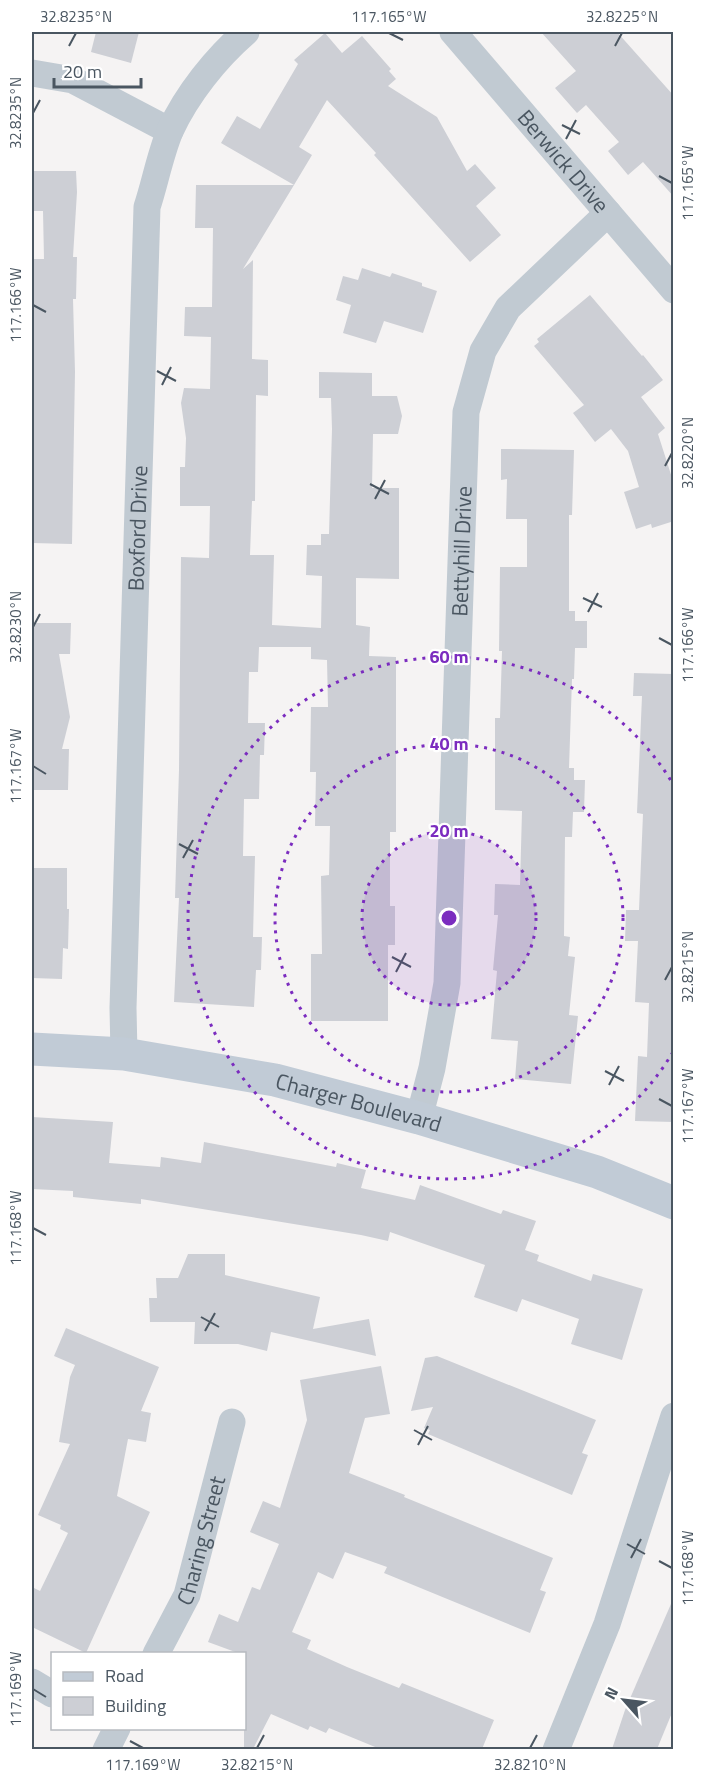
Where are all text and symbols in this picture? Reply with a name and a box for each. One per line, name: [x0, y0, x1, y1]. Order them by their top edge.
text: 32.8235°N: [40, 5, 112, 28]
text: 117.165°W: [351, 5, 427, 28]
text: 32.8225°N: [586, 5, 658, 28]
scale bar: [54, 51, 141, 89]
text: 20 m: [63, 58, 102, 85]
text: 32.8235°N: [4, 77, 27, 149]
street label: Berwick Drive: [509, 102, 618, 220]
text: 117.165°W: [676, 145, 699, 221]
text: 117.166°W: [4, 267, 27, 343]
text: 32.8220°N: [676, 417, 699, 489]
street label: Boxford Drive: [119, 465, 156, 591]
street label: Bettyhill Drive: [442, 485, 481, 617]
text: 32.8230°N: [4, 591, 27, 663]
text: 117.166°W: [676, 607, 699, 683]
text: 60 m: [429, 643, 469, 670]
text: 117.167°W: [4, 728, 27, 804]
text: 40 m: [429, 730, 469, 757]
text: 20 m: [429, 817, 469, 844]
centre of rings: [439, 908, 459, 928]
text: 32.8215°N: [676, 931, 699, 1003]
street label: Charger Boulevard: [272, 1064, 446, 1141]
text: 117.167°W: [676, 1068, 699, 1144]
text: 117.168°W: [4, 1190, 27, 1266]
street label: Charing Street: [167, 1472, 234, 1611]
text: 117.168°W: [676, 1530, 699, 1606]
text: 117.169°W: [4, 1651, 27, 1727]
legend: [51, 1652, 246, 1730]
text: Road: [105, 1662, 144, 1689]
north arrow: [594, 1670, 654, 1730]
text: N: [598, 1682, 624, 1703]
text: Building: [105, 1692, 166, 1719]
text: 117.169°W: [105, 1753, 181, 1776]
text: 32.8215°N: [221, 1753, 293, 1776]
text: 32.8210°N: [494, 1753, 566, 1776]

